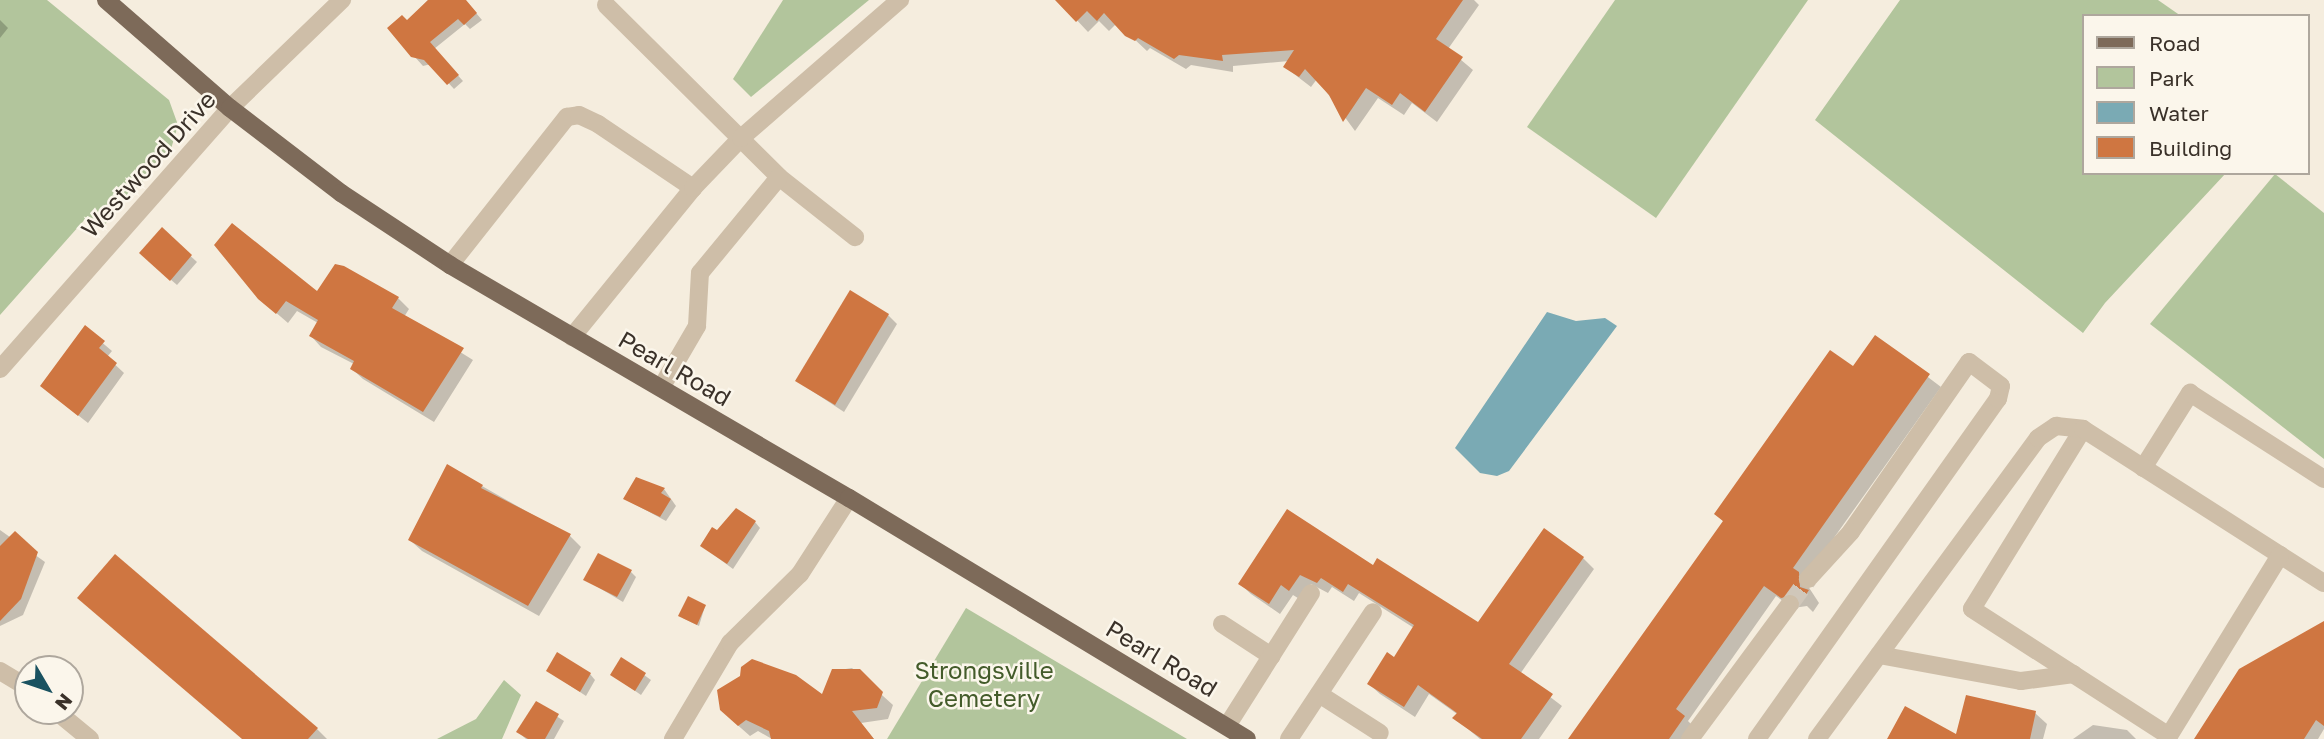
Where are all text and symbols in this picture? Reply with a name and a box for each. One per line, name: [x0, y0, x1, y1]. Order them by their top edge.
legend: [2082, 14, 2310, 175]
text: Road: [2149, 30, 2200, 56]
text: Park: [2149, 65, 2194, 91]
street label: Westwood Drive: [75, 85, 221, 243]
text: Water: [2149, 100, 2209, 126]
text: Building: [2149, 135, 2232, 161]
street label: Pearl Road: [614, 324, 736, 412]
street label: Pearl Road: [1101, 614, 1223, 702]
north arrow: [14, 655, 84, 725]
park label: Strongsville Cemetery: [914, 656, 1054, 712]
text: N: [51, 689, 78, 715]

